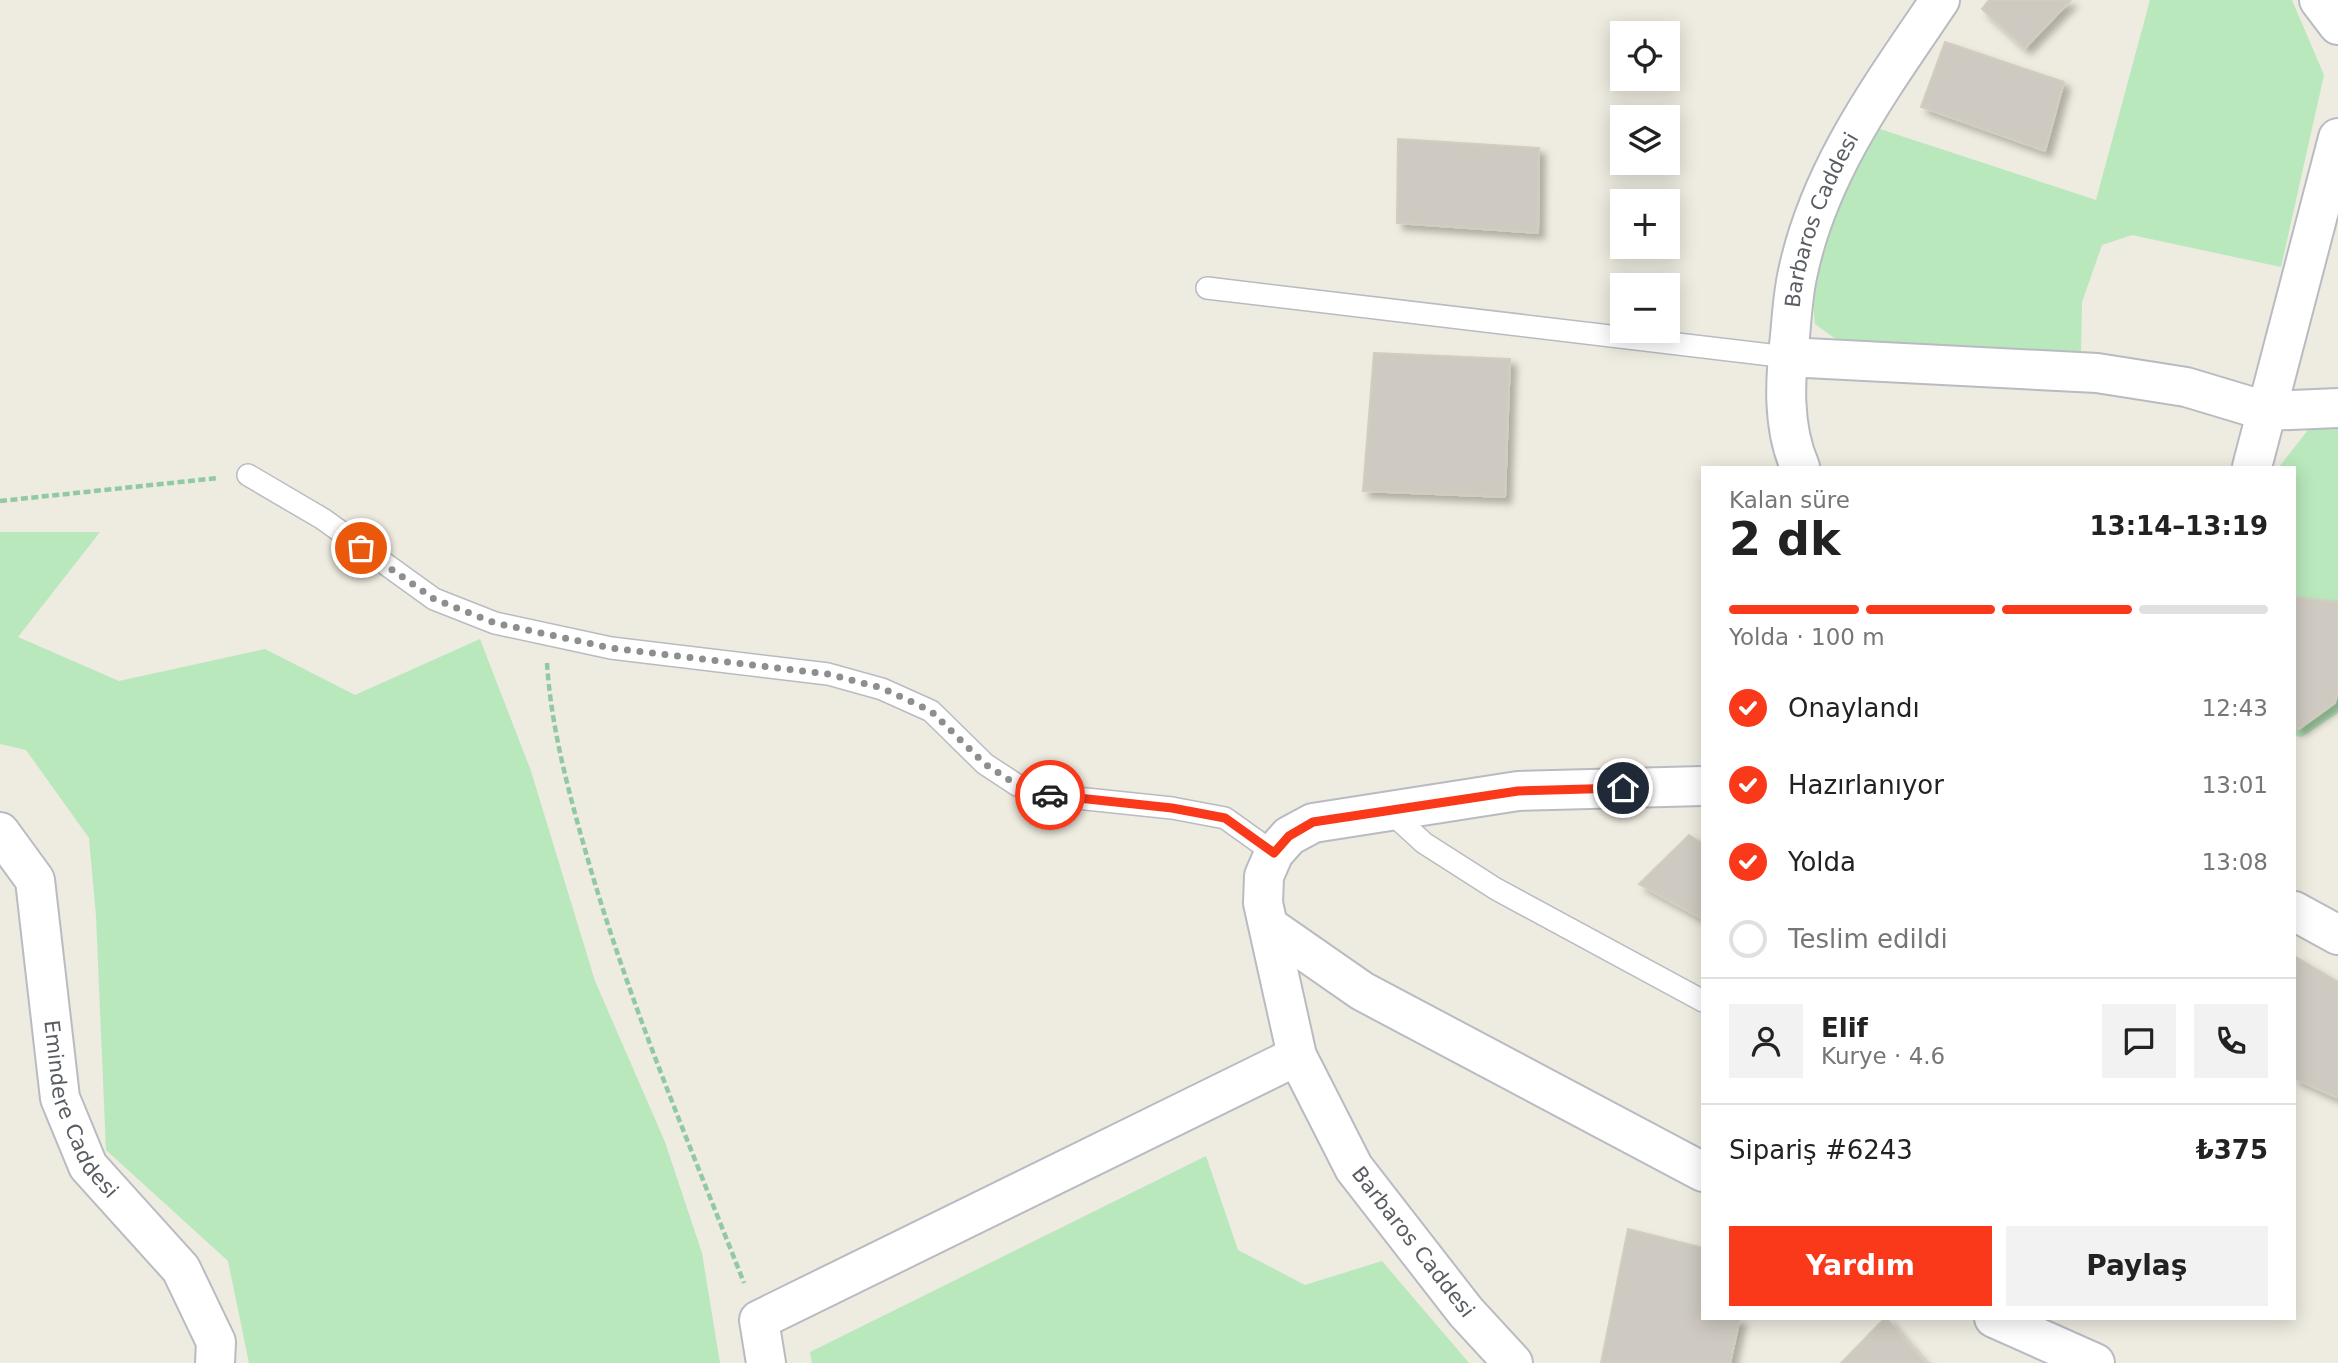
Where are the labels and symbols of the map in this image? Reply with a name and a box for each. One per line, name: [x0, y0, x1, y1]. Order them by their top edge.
street label: Barbaros Caddesi: [1781, 128, 1863, 309]
pin: [331, 518, 391, 578]
pin: [1593, 758, 1653, 818]
courier: [1015, 760, 1085, 830]
street label: Emindere Caddesi: [39, 1019, 123, 1203]
street label: Barbaros Caddesi: [1347, 1162, 1479, 1322]

